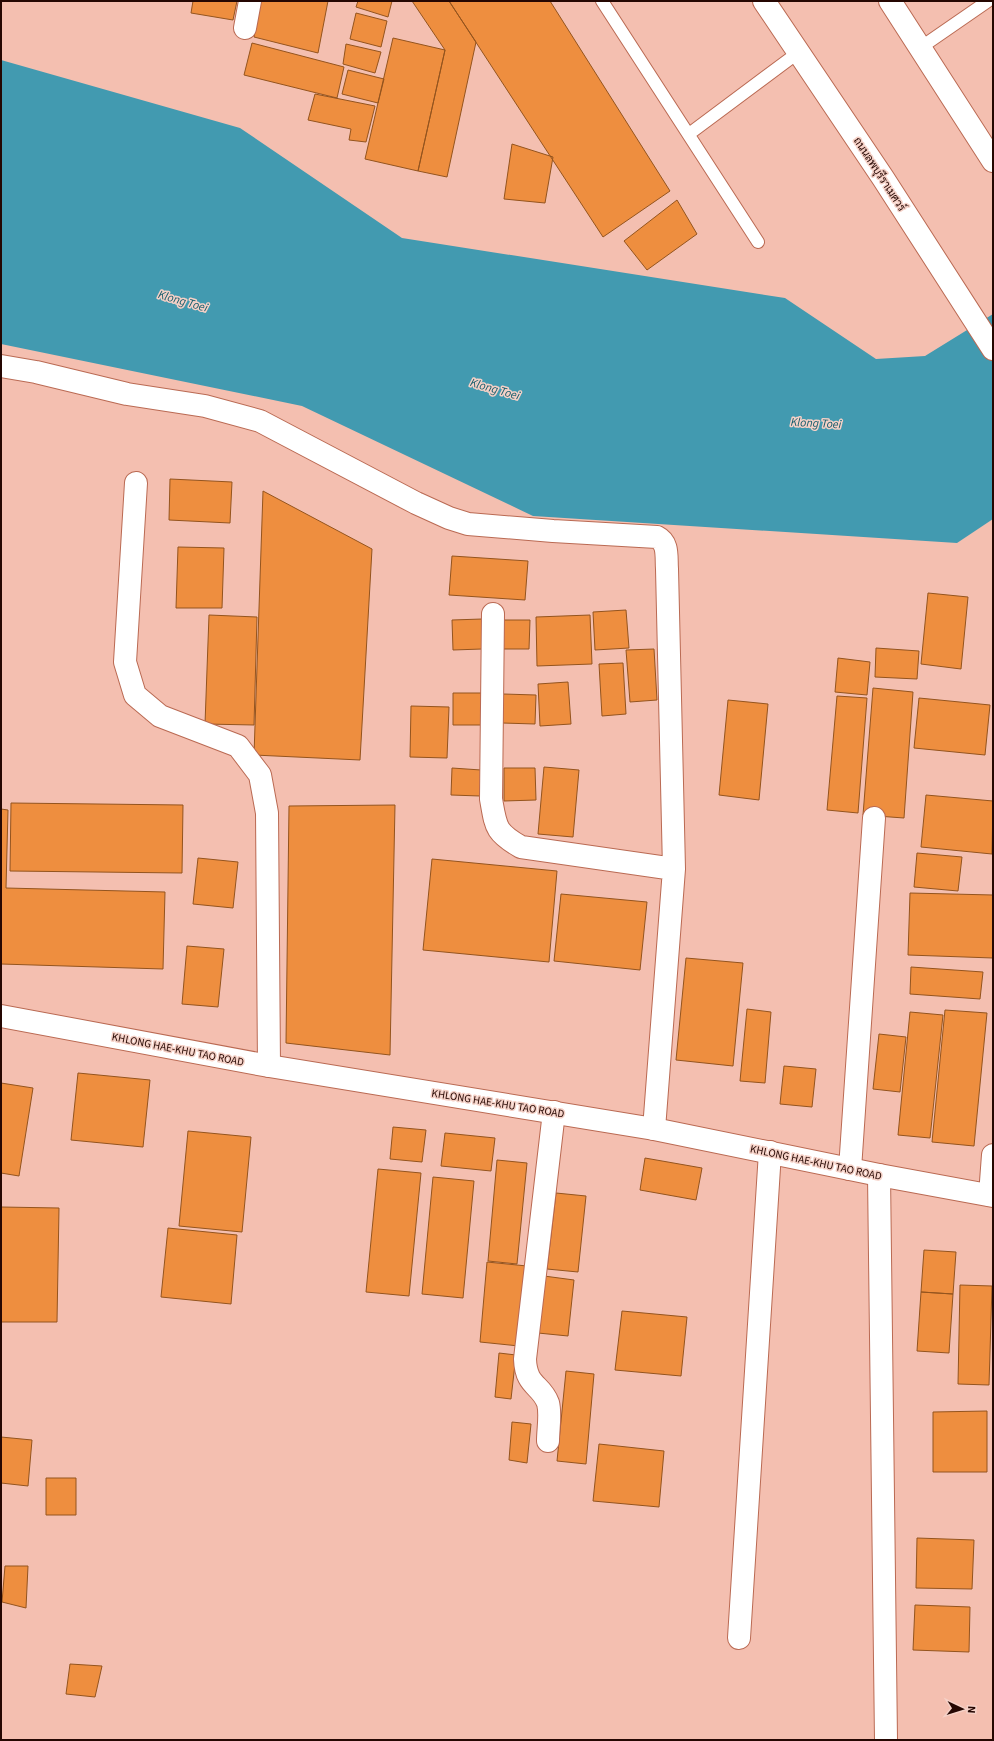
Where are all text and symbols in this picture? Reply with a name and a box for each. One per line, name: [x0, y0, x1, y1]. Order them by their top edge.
street label: ถนนลพบุรีราเมศวร์: [849, 134, 910, 215]
water label: Klong Toei: [156, 286, 210, 317]
water label: Klong Toei: [468, 374, 522, 405]
water label: Klong Toei: [790, 414, 842, 433]
street label: KHLONG HAE-KHU TAO ROAD: [111, 1029, 245, 1070]
street label: KHLONG HAE-KHU TAO ROAD: [430, 1086, 566, 1121]
street label: KHLONG HAE-KHU TAO ROAD: [749, 1141, 883, 1184]
north arrow: [942, 1689, 982, 1729]
text: N: [964, 1705, 979, 1714]

